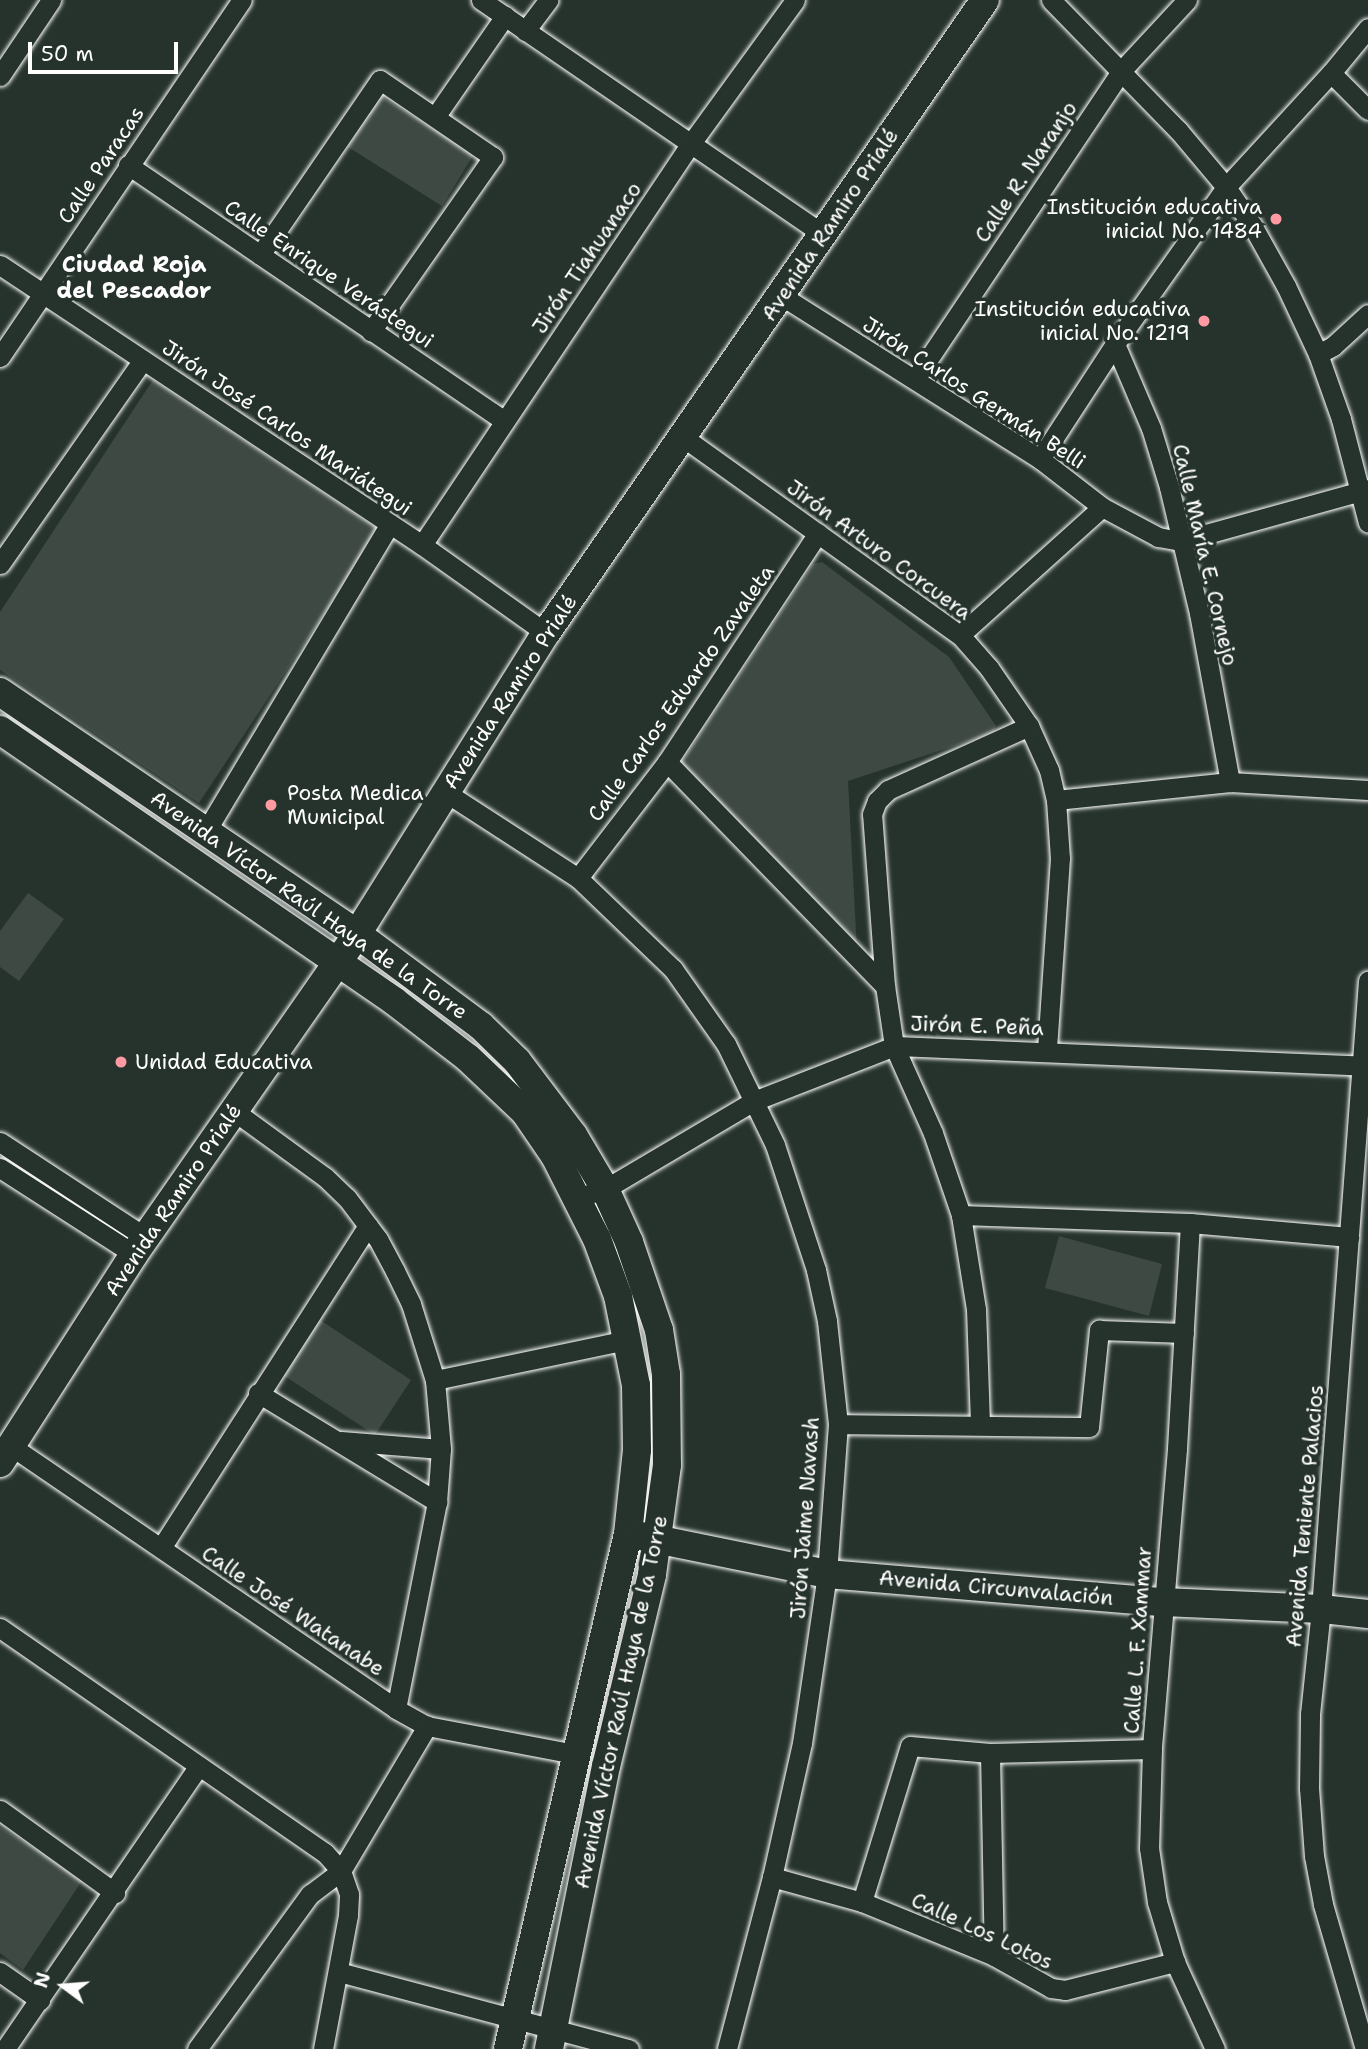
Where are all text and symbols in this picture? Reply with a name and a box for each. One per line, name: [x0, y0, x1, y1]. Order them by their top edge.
scale bar: [32, 28, 182, 72]
text: 50 m: [41, 40, 94, 68]
street label: Calle R. Naranjo: [970, 97, 1082, 247]
street label: Calle Paracas: [53, 102, 149, 228]
street label: Avenida Ramiro Prialé: [756, 124, 904, 326]
street label: Jirón Tiahuanaco: [527, 178, 647, 338]
place label: Institución educativa inicial No. 1484: [1047, 194, 1262, 244]
street label: Calle Enrique Verástegui: [220, 195, 438, 353]
marker: Institución educativa inicial No. 1484: [1268, 211, 1284, 227]
district label: Ciudad Roja del Pescador: [57, 250, 211, 304]
place label: Institución educativa inicial No. 1219: [975, 296, 1190, 346]
street label: Jirón Carlos Germán Belli: [858, 312, 1090, 474]
marker: Institución educativa inicial No. 1219: [1196, 313, 1212, 329]
street label: Jirón José Carlos Mariátegui: [157, 335, 417, 521]
street label: Calle María E. Cornejo: [1167, 442, 1243, 668]
street label: Jirón Arturo Corcuera: [782, 475, 976, 625]
street label: Calle Carlos Eduardo Zavaleta: [582, 560, 780, 826]
street label: Avenida Ramiro Prialé: [438, 590, 582, 794]
place label: Posta Medica Municipal: [287, 780, 424, 830]
street label: Avenida Víctor Raúl Haya de la Torre: [146, 785, 472, 1025]
marker: Posta Medica Municipal: [261, 795, 281, 815]
street label: Jirón E. Peña: [910, 1011, 1044, 1041]
place label: Unidad Educativa: [135, 1049, 313, 1075]
marker: Unidad Educativa: [113, 1054, 129, 1070]
street label: Avenida Ramiro Prialé: [99, 1099, 247, 1301]
street label: Avenida Teniente Palacios: [1281, 1384, 1329, 1648]
street label: Jirón Jaime Navash: [785, 1416, 825, 1620]
street label: Avenida Víctor Raúl Haya de la Torre: [569, 1513, 673, 1891]
street label: Calle José Watanabe: [197, 1540, 389, 1682]
street label: Calle L. F. Xammar: [1119, 1545, 1157, 1735]
street label: Avenida Circunvalación: [878, 1565, 1114, 1611]
street label: Calle Los Lotos: [907, 1887, 1057, 1975]
north arrow: [28, 1951, 98, 2021]
text: N: [28, 1969, 56, 1991]

